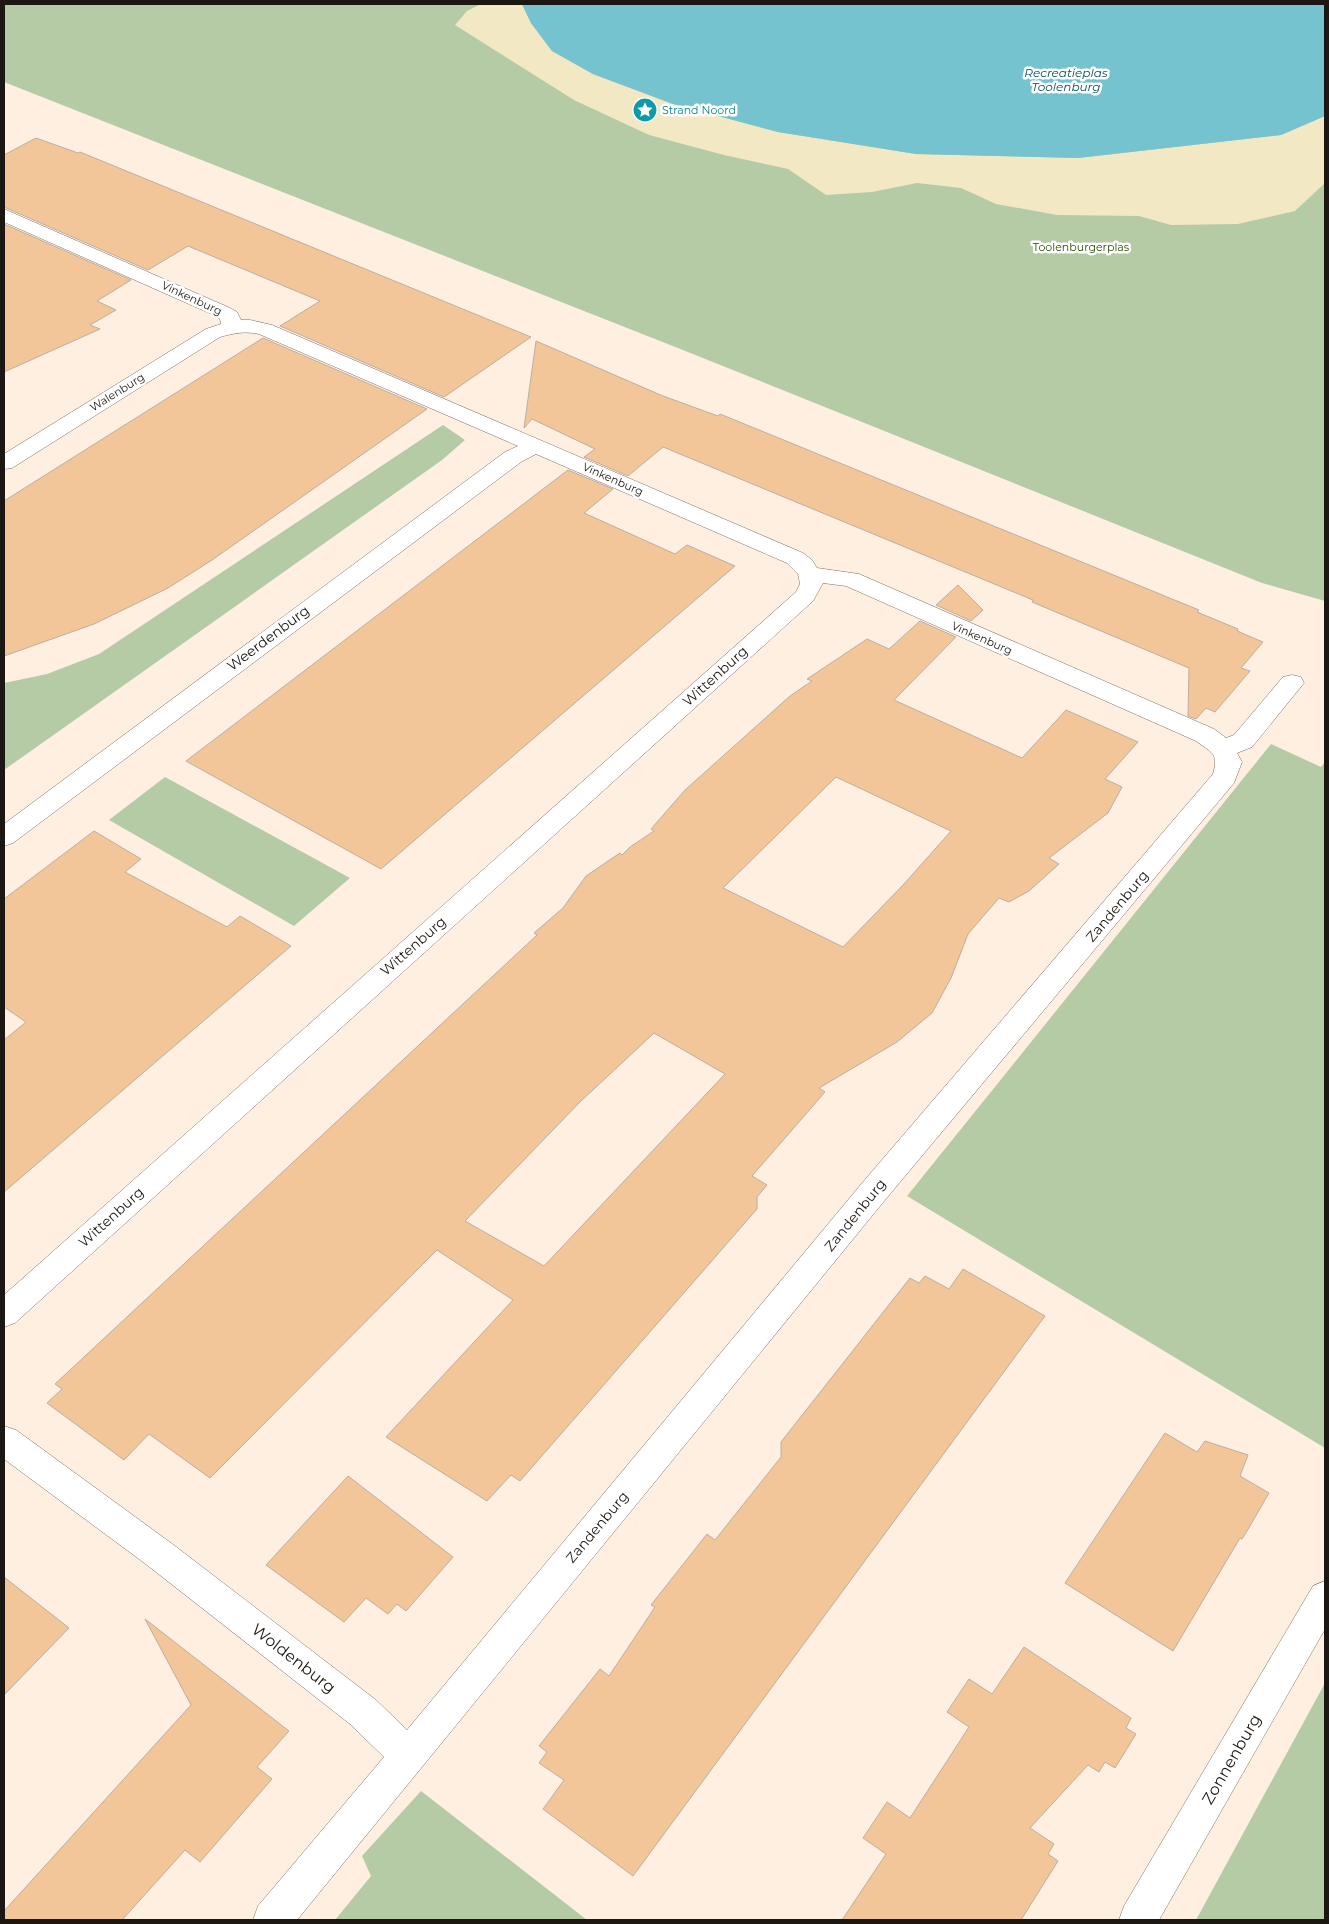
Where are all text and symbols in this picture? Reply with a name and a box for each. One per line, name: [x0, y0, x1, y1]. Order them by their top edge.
water label: Recreatieplas Toolenburg: [1024, 65, 1108, 94]
place icon: Strand Noord: [632, 97, 658, 123]
place label: Strand Noord: [662, 103, 736, 117]
park label: Toolenburgerplas: [1033, 240, 1130, 254]
street label: Vinkenburg: [160, 278, 224, 318]
street label: Walenburg: [87, 370, 147, 414]
street label: Vinkenburg: [580, 459, 646, 499]
street label: Weerdenburg: [223, 601, 313, 675]
street label: Vinkenburg: [949, 618, 1015, 658]
street label: Wittenburg: [679, 642, 751, 710]
street label: Zandenburg: [1082, 866, 1152, 946]
street label: Wittenburg: [376, 912, 450, 980]
street label: Zandenburg: [820, 1175, 890, 1255]
street label: Wittenburg: [75, 1183, 147, 1251]
street label: Zandenburg: [562, 1487, 632, 1567]
street label: Woldenburg: [248, 1620, 339, 1697]
street label: Zonnenburg: [1198, 1711, 1265, 1808]

